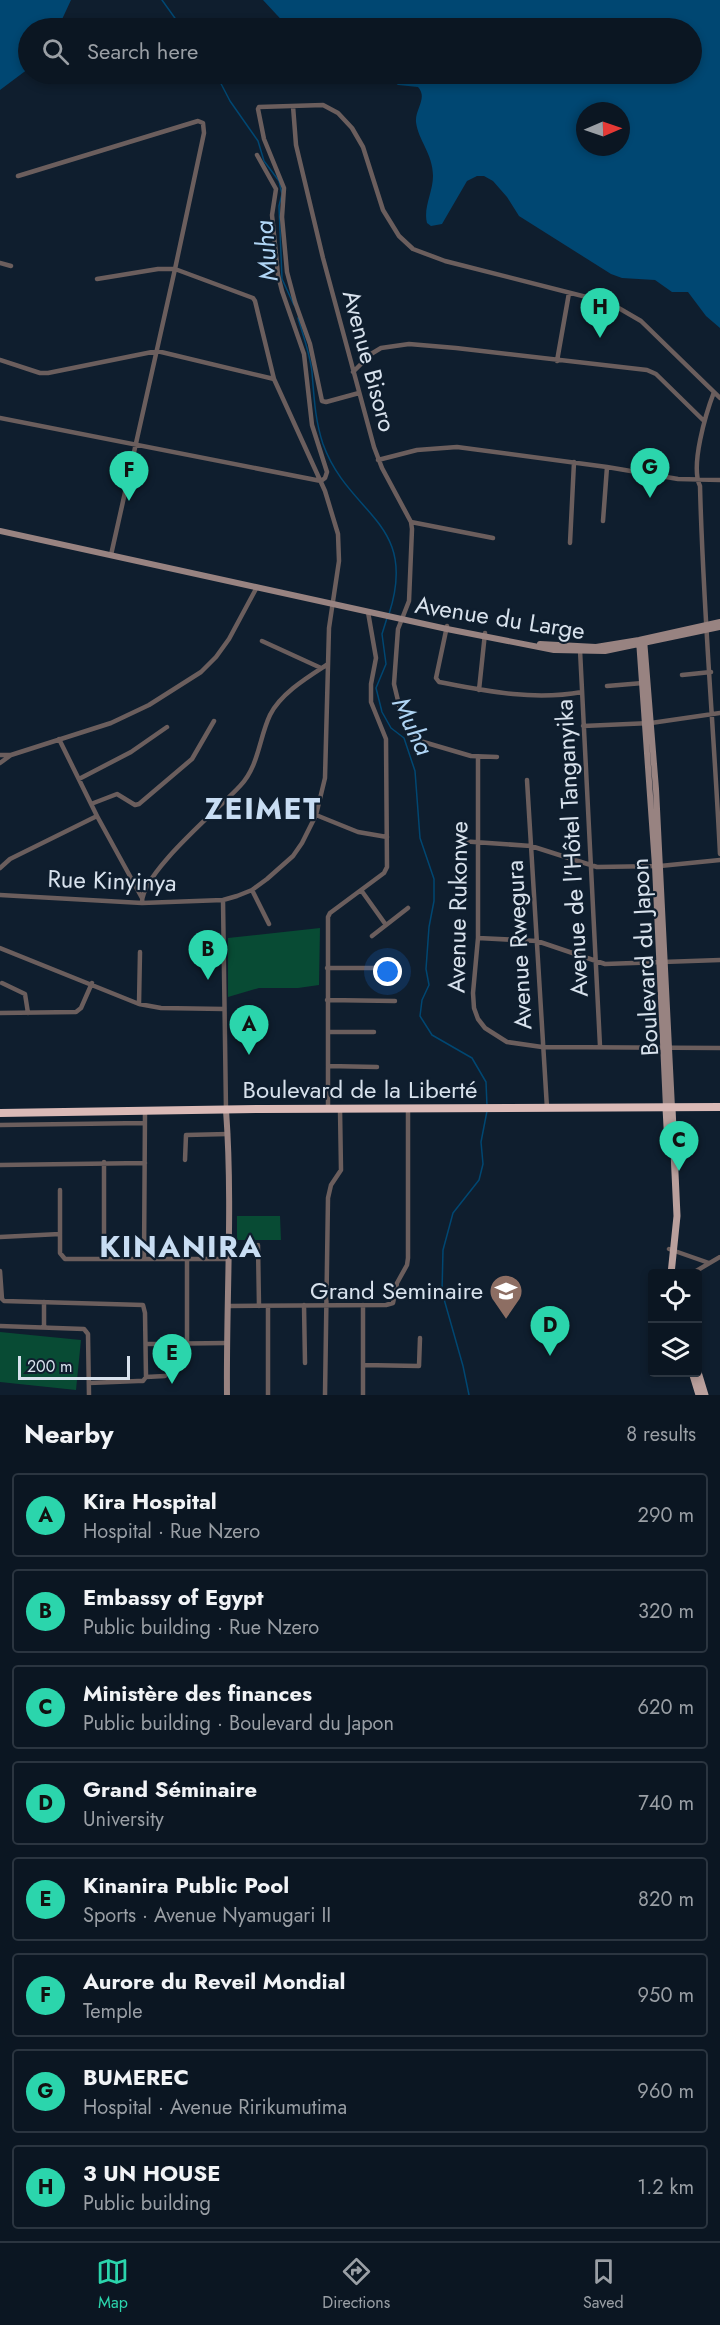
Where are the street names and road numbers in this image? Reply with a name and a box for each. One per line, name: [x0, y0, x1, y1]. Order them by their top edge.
street label: Avenue Bisoro: [334, 286, 405, 436]
street label: Avenue du Large: [413, 587, 588, 648]
street label: Avenue de l'Hôtel Tanganyika: [546, 698, 597, 998]
street label: Avenue Rukonwe: [439, 821, 476, 993]
street label: Boulevard du Japon: [622, 857, 667, 1057]
street label: Avenue Rwegura: [497, 859, 540, 1031]
street label: Rue Kinyinya: [47, 861, 177, 900]
street label: Boulevard de la Liberté: [243, 1072, 477, 1107]

